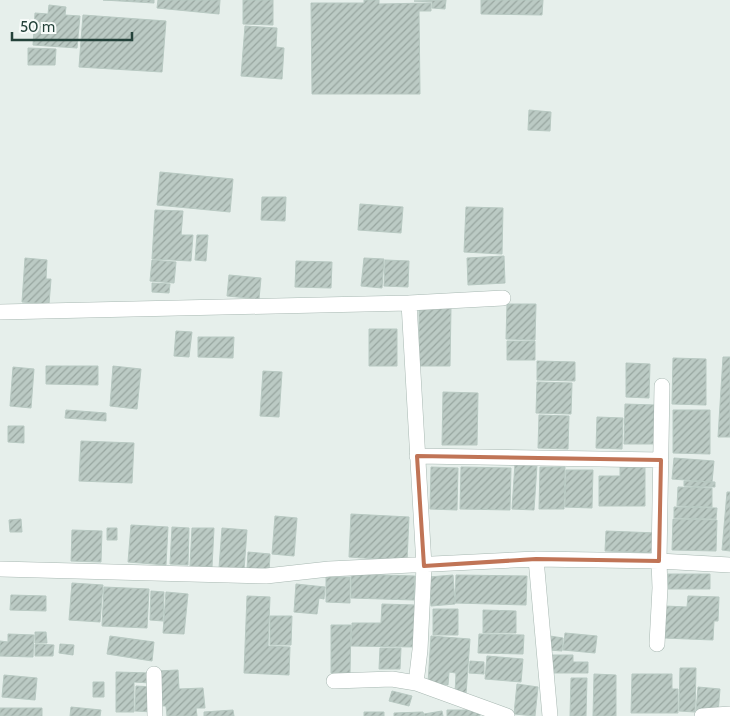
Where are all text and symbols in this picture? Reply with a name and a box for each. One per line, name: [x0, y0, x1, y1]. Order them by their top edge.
scale bar: [12, 10, 132, 42]
text: 50 m: [20, 18, 55, 36]

